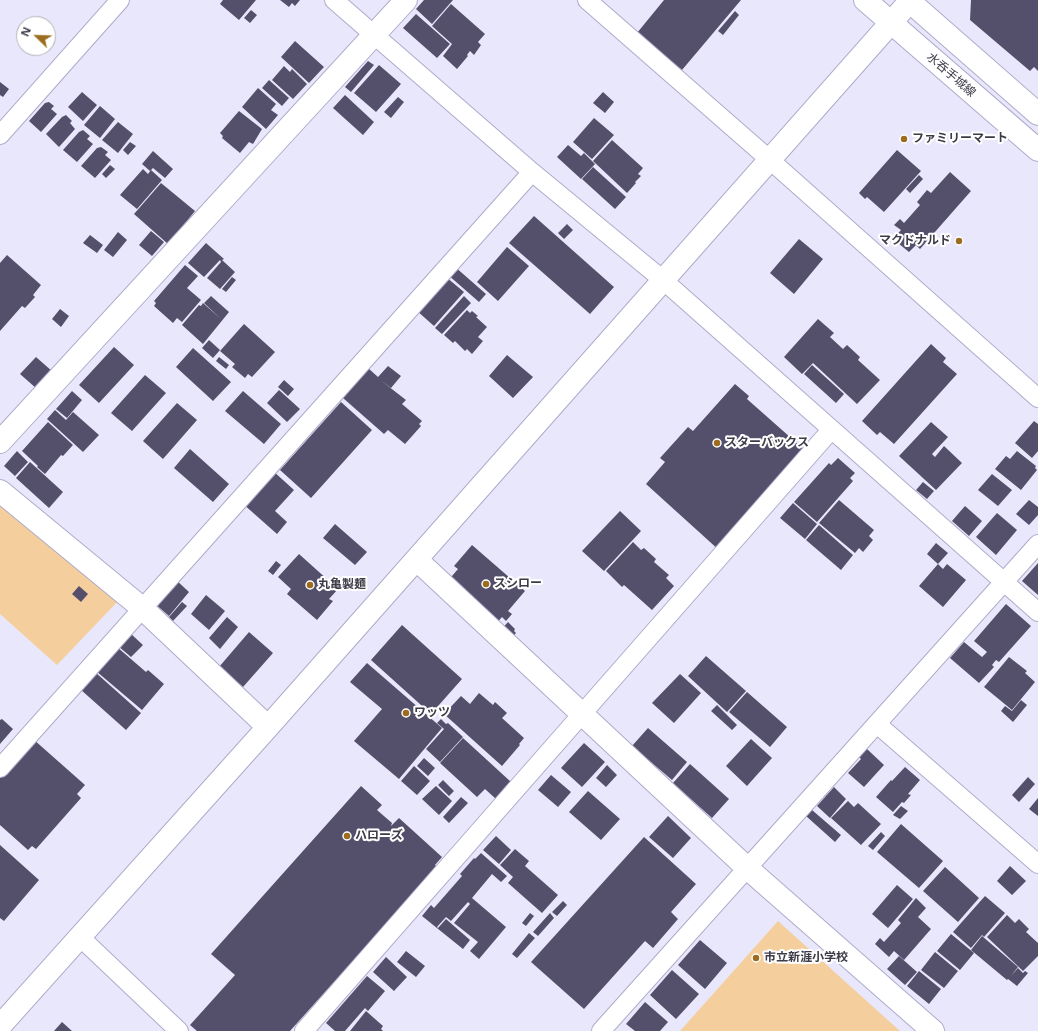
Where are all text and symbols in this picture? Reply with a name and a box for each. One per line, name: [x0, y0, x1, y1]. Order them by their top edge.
north arrow: [16, 16, 56, 56]
text: N: [17, 24, 34, 39]
street label: 水呑手城線: [924, 50, 978, 100]
place label: ファミリーマート: [912, 132, 1008, 146]
marker: ファミリーマート: [899, 134, 909, 144]
place label: マクドナルド: [879, 234, 951, 248]
marker: マクドナルド: [954, 236, 964, 246]
place label: スターバックス: [725, 436, 809, 450]
marker: スターバックス: [712, 438, 722, 448]
place label: スシロー: [494, 577, 542, 591]
place label: 丸亀製麺: [318, 578, 366, 592]
marker: スシロー: [481, 579, 491, 589]
marker: 丸亀製麺: [305, 580, 315, 590]
place label: ワッツ: [414, 706, 450, 720]
marker: ワッツ: [401, 708, 411, 718]
place label: ハローズ: [355, 829, 403, 843]
marker: ハローズ: [342, 831, 352, 841]
place label: 市立新涯小学校: [764, 951, 848, 965]
marker: 市立新涯小学校: [751, 953, 761, 963]

